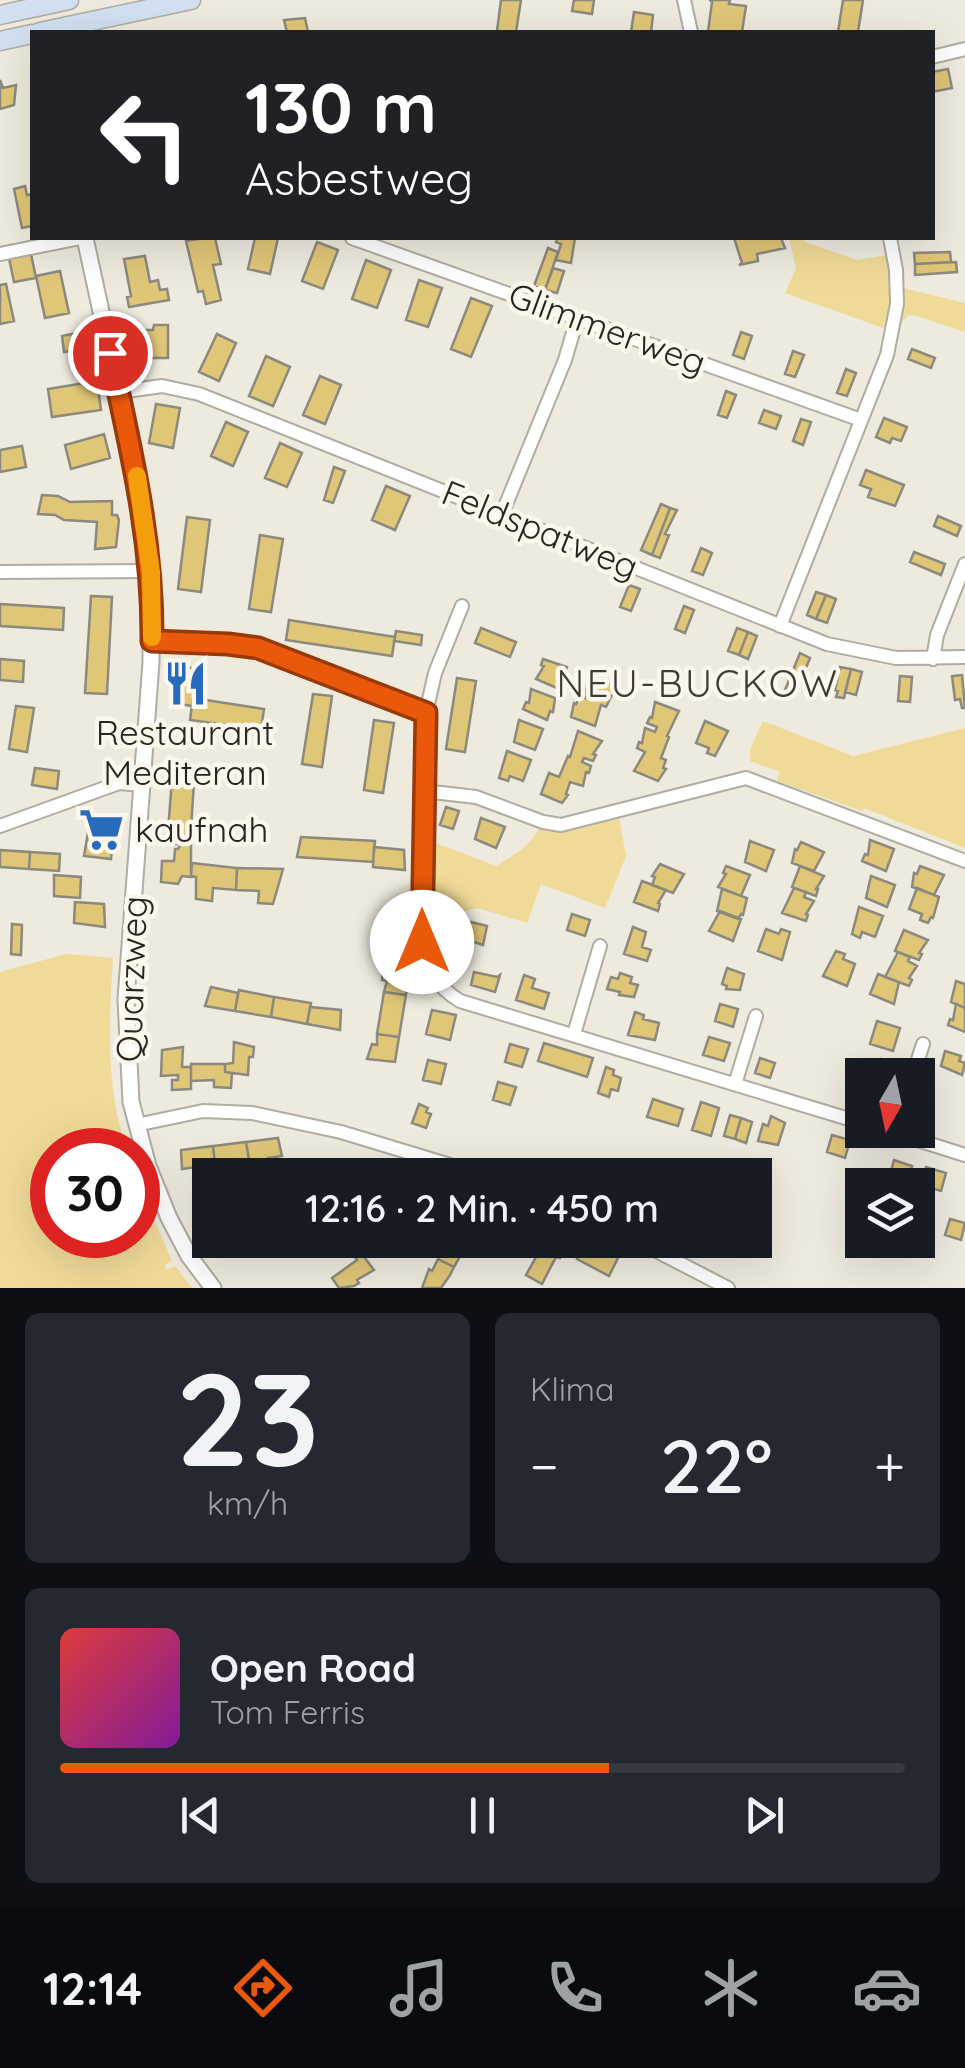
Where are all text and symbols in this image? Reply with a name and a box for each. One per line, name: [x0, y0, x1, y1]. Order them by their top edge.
text: 130 m: [245, 63, 437, 151]
icon: left: [80, 70, 210, 200]
text: Asbestweg: [245, 150, 473, 206]
street label: Glimmerweg: [503, 272, 712, 384]
pin: [68, 311, 153, 396]
icon: arrive: [83, 326, 138, 381]
street label: Feldspatweg: [436, 470, 645, 588]
restaurant icon: Restaurant Mediteran: [161, 659, 209, 707]
district label: NEU-BUCKOW: [557, 659, 839, 707]
place label: Restaurant Mediteran: [96, 710, 274, 794]
supermarket icon: kaufnah: [78, 806, 126, 854]
place label: kaufnah: [135, 807, 268, 851]
position arrow: [370, 890, 474, 994]
street label: Quarzweg: [106, 895, 156, 1063]
north arrow: [845, 1058, 935, 1148]
map controls: [845, 1058, 935, 1258]
speed limit sign: 30: [30, 1128, 160, 1258]
button: layers: [845, 1168, 935, 1258]
text: 12:16 · 2 Min. · 450 m: [305, 1184, 659, 1232]
text: 23: [176, 1336, 319, 1499]
text: Klima: [530, 1369, 614, 1409]
text: 22°: [660, 1418, 773, 1512]
text: −: [530, 1431, 559, 1500]
text: +: [874, 1431, 905, 1500]
text: km/h: [207, 1483, 288, 1523]
text: Open Road: [210, 1644, 416, 1692]
text: Tom Ferris: [210, 1692, 365, 1732]
icon: previous: [173, 1788, 228, 1843]
icon: pause: [455, 1788, 510, 1843]
icon: next: [737, 1788, 792, 1843]
icon: directions: [228, 1953, 298, 2023]
icon: music: [384, 1953, 454, 2023]
icon: phone: [540, 1953, 610, 2023]
icon: climate: [696, 1953, 766, 2023]
icon: car: [852, 1953, 922, 2023]
text: 12:14: [43, 1960, 142, 2016]

